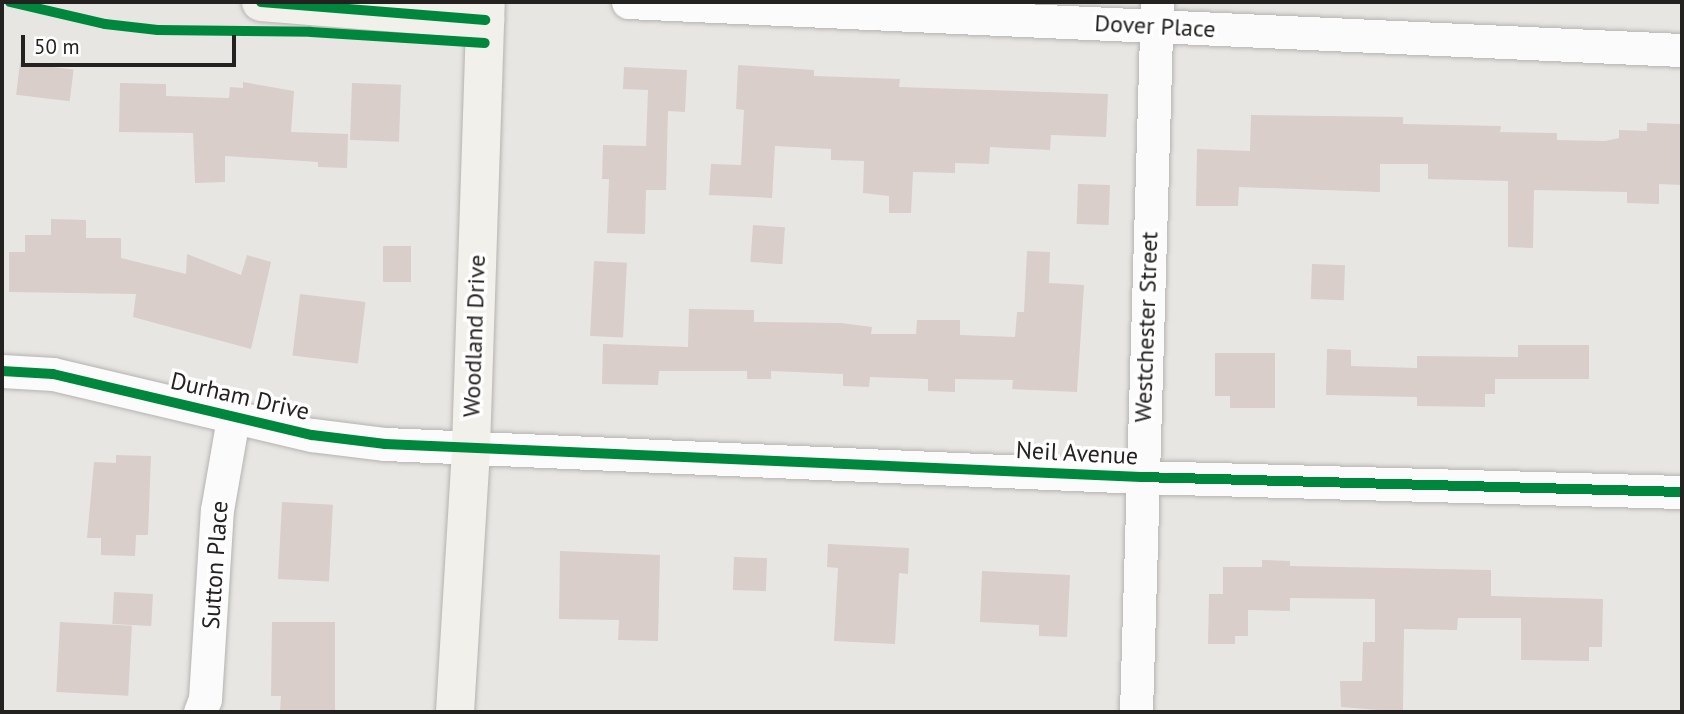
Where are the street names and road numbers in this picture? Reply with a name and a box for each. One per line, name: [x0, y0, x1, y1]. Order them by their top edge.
street label: Dover Place: [1094, 8, 1216, 44]
street label: Westchester Street: [1128, 231, 1164, 423]
street label: Woodland Drive: [457, 254, 491, 418]
street label: Durham Drive: [168, 366, 312, 426]
street label: Neil Avenue: [1015, 435, 1139, 471]
street label: Sutton Place: [196, 500, 234, 630]

